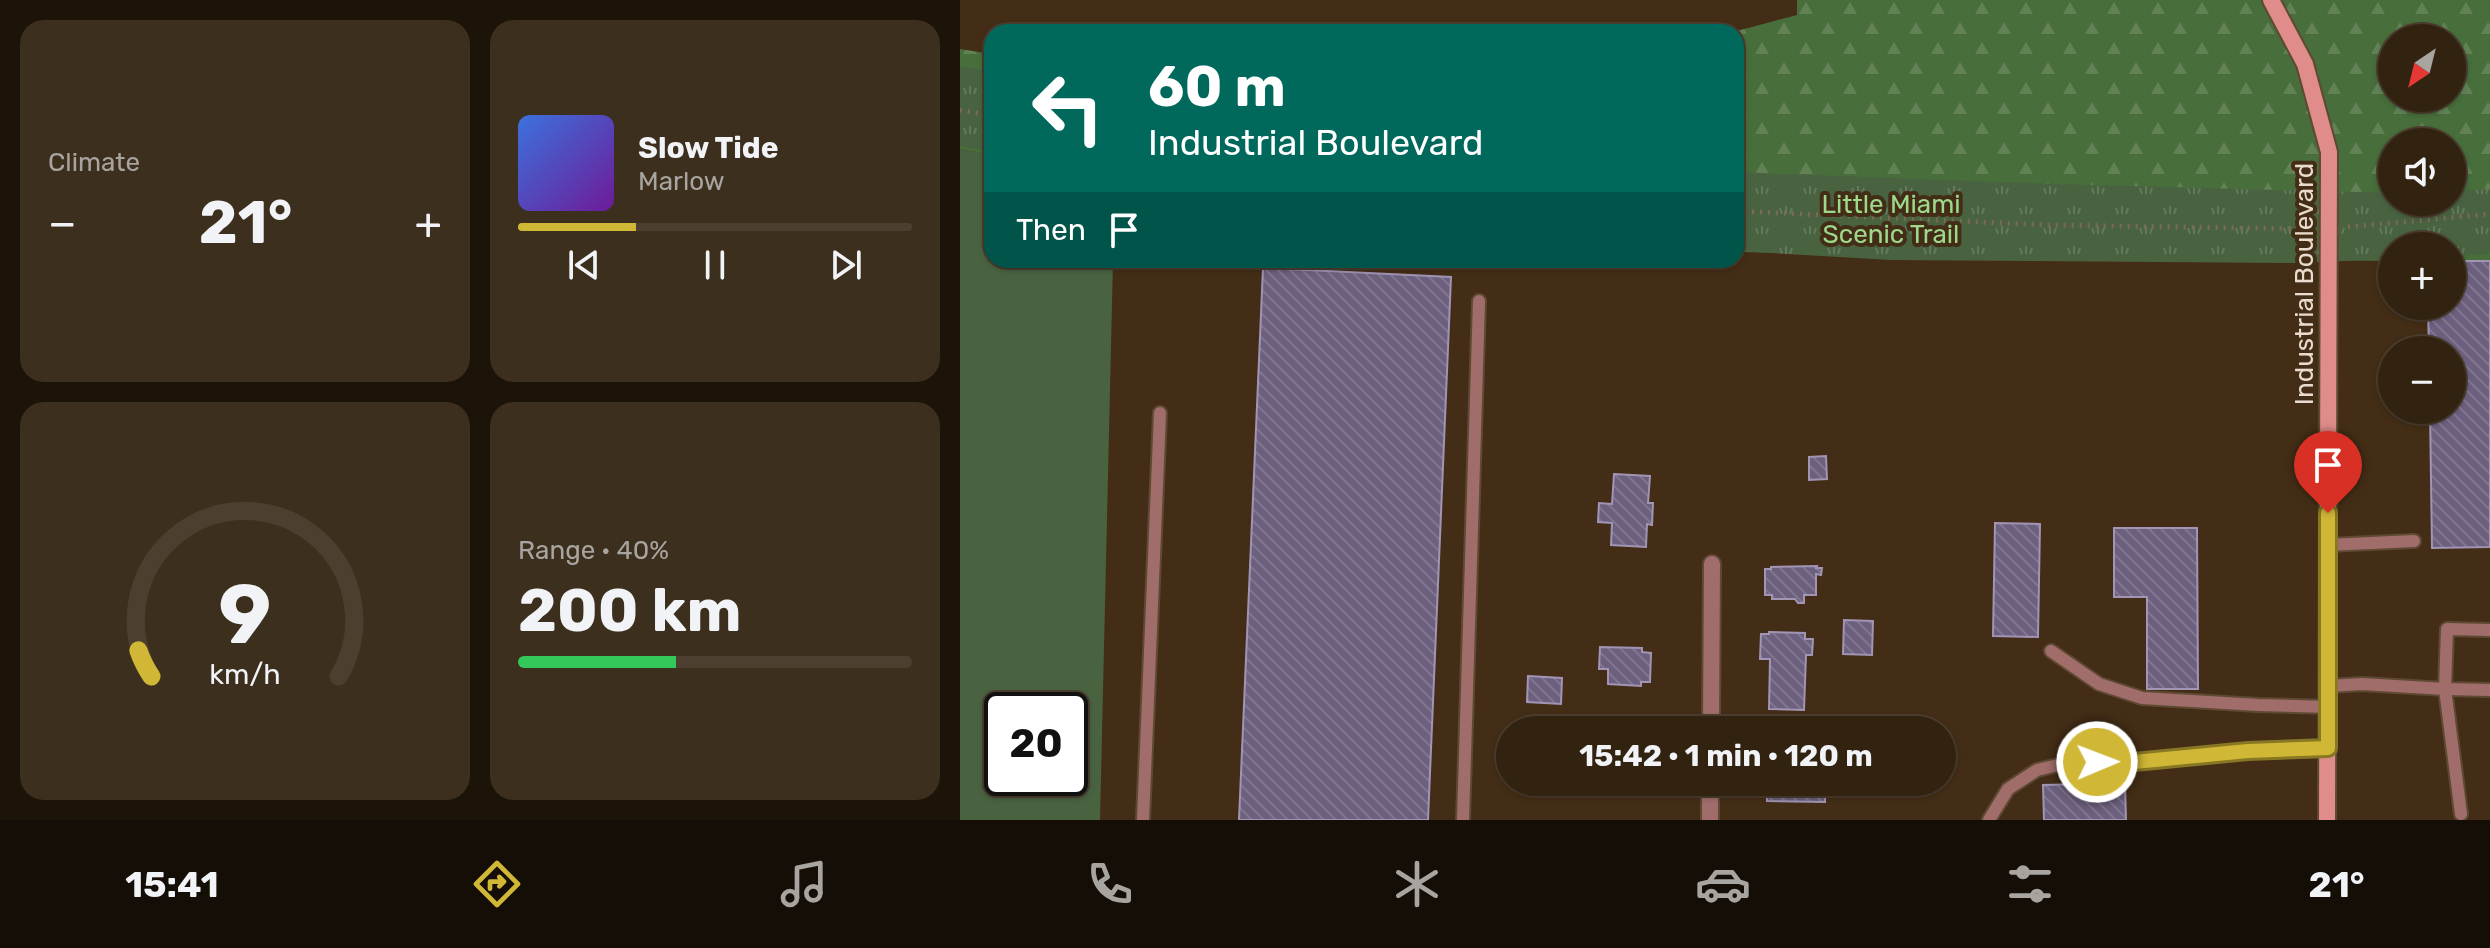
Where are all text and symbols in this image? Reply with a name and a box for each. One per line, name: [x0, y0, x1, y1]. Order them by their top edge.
north arrow: [2378, 24, 2466, 112]
map controls: [2378, 24, 2466, 424]
text: 60 m: [1148, 54, 1286, 120]
icon: left: [1016, 56, 1120, 160]
text: Industrial Boulevard: [1148, 121, 1483, 164]
button: sound: [2378, 128, 2466, 216]
text: Slow Tide: [638, 130, 778, 166]
text: Climate: [48, 147, 140, 178]
street label: Industrial Boulevard: [2289, 163, 2320, 405]
text: Marlow: [638, 166, 725, 197]
text: 21°: [199, 187, 292, 258]
park label: Little Miami Scenic Trail: [1821, 189, 1961, 250]
text: −: [48, 197, 77, 249]
text: +: [415, 197, 442, 249]
icon: arrive: [1102, 208, 1146, 252]
text: Then: [1016, 212, 1086, 248]
button: +: [2378, 232, 2466, 320]
icon: previous: [562, 243, 606, 287]
icon: pause: [693, 243, 737, 287]
icon: next: [824, 243, 868, 287]
button: −: [2378, 336, 2466, 424]
pin: [2294, 431, 2362, 513]
icon: arrive: [2306, 443, 2350, 487]
text: Range · 40%: [518, 535, 669, 566]
text: 9: [218, 565, 272, 664]
text: 200 km: [518, 575, 741, 646]
text: km/h: [209, 657, 281, 691]
speed limit sign: 20: [984, 692, 1088, 796]
position arrow: [2055, 720, 2139, 804]
text: 15:42 · 1 min · 120 m: [1579, 738, 1873, 774]
icon: directions: [469, 856, 525, 912]
icon: music: [776, 856, 832, 912]
icon: phone: [1082, 856, 1138, 912]
icon: climate: [1389, 856, 1445, 912]
icon: car: [1695, 856, 1751, 912]
icon: filters: [2002, 856, 2058, 912]
text: 15:41: [125, 863, 219, 906]
text: 21°: [2309, 863, 2365, 906]

